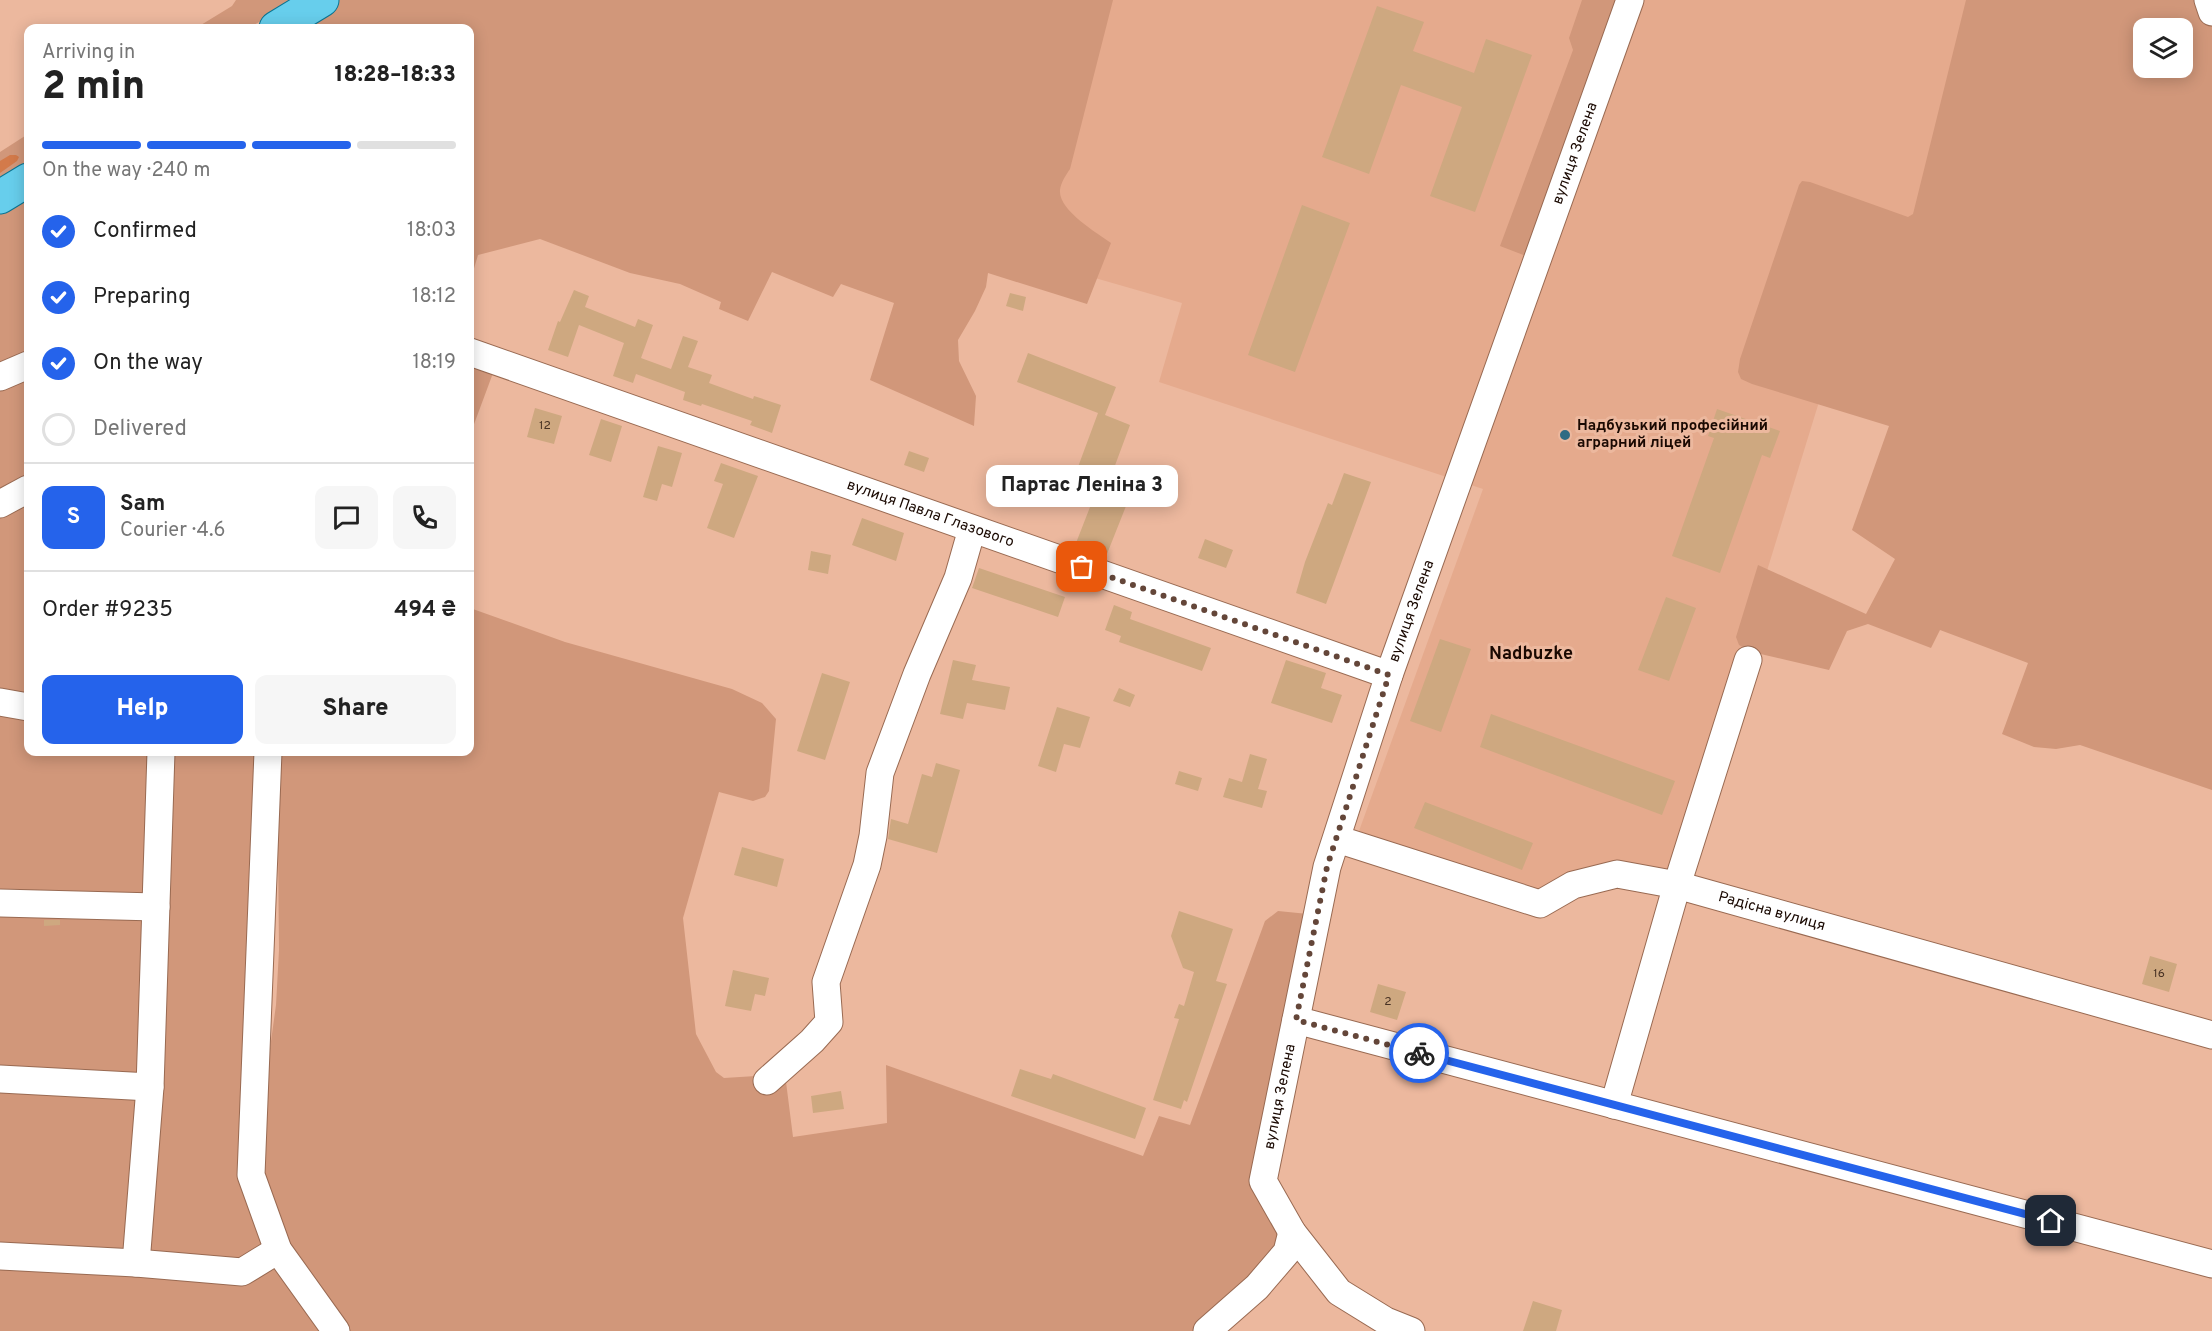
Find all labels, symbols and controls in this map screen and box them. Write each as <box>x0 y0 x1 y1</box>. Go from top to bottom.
map controls <box>2133 18 2193 78</box>
button: layers <box>2133 18 2193 78</box>
text: Arriving in <box>42 40 135 66</box>
text: 18:28–18:33 <box>334 62 456 89</box>
text: 2 min <box>42 64 145 113</box>
street label: вулиця Зелена <box>1548 100 1602 207</box>
text: On the way · 240 m <box>42 158 210 184</box>
icon: check <box>42 215 75 248</box>
text: Confirmed <box>93 218 197 245</box>
text: 18:03 <box>407 218 456 244</box>
icon: check <box>42 281 75 314</box>
text: Preparing <box>93 284 191 311</box>
text: 18:12 <box>412 284 456 310</box>
icon: check <box>42 347 75 380</box>
text: On the way <box>93 350 203 377</box>
text: 18:19 <box>412 350 456 376</box>
text: Delivered <box>93 416 187 443</box>
place label: Надбузький професійний аграрний ліцей <box>1577 417 1768 453</box>
house number: 12 <box>539 418 551 434</box>
marker: Надбузький професійний аграрний ліцей <box>1558 428 1572 442</box>
callout: Партас Леніна 3 <box>986 465 1178 507</box>
text: Партас Леніна 3 <box>1001 473 1163 499</box>
street label: вулиця Павла Глазового <box>844 476 1017 552</box>
button: chat <box>315 486 378 549</box>
button: phone <box>393 486 456 549</box>
text: Sam <box>120 491 165 518</box>
text: S <box>67 504 80 531</box>
text: Courier · 4.6 <box>120 518 225 544</box>
pin <box>1056 541 1107 592</box>
icon: bag <box>1065 550 1098 583</box>
street label: вулиця Зелена <box>1385 558 1439 665</box>
text: Order #9235 <box>42 597 173 624</box>
text: 494 ₴ <box>394 597 456 624</box>
district label: Nadbuzke <box>1489 643 1573 666</box>
button: Help <box>42 675 243 744</box>
button: Share <box>255 675 456 744</box>
street label: Радісна вулиця <box>1716 887 1828 936</box>
house number: 16 <box>2153 966 2165 982</box>
house number: 2 <box>1384 994 1392 1010</box>
courier <box>1389 1023 1449 1083</box>
icon: bike <box>1403 1037 1436 1070</box>
street label: вулиця Зелена <box>1260 1042 1300 1151</box>
pin <box>2025 1195 2076 1246</box>
icon: home <box>2034 1204 2067 1237</box>

